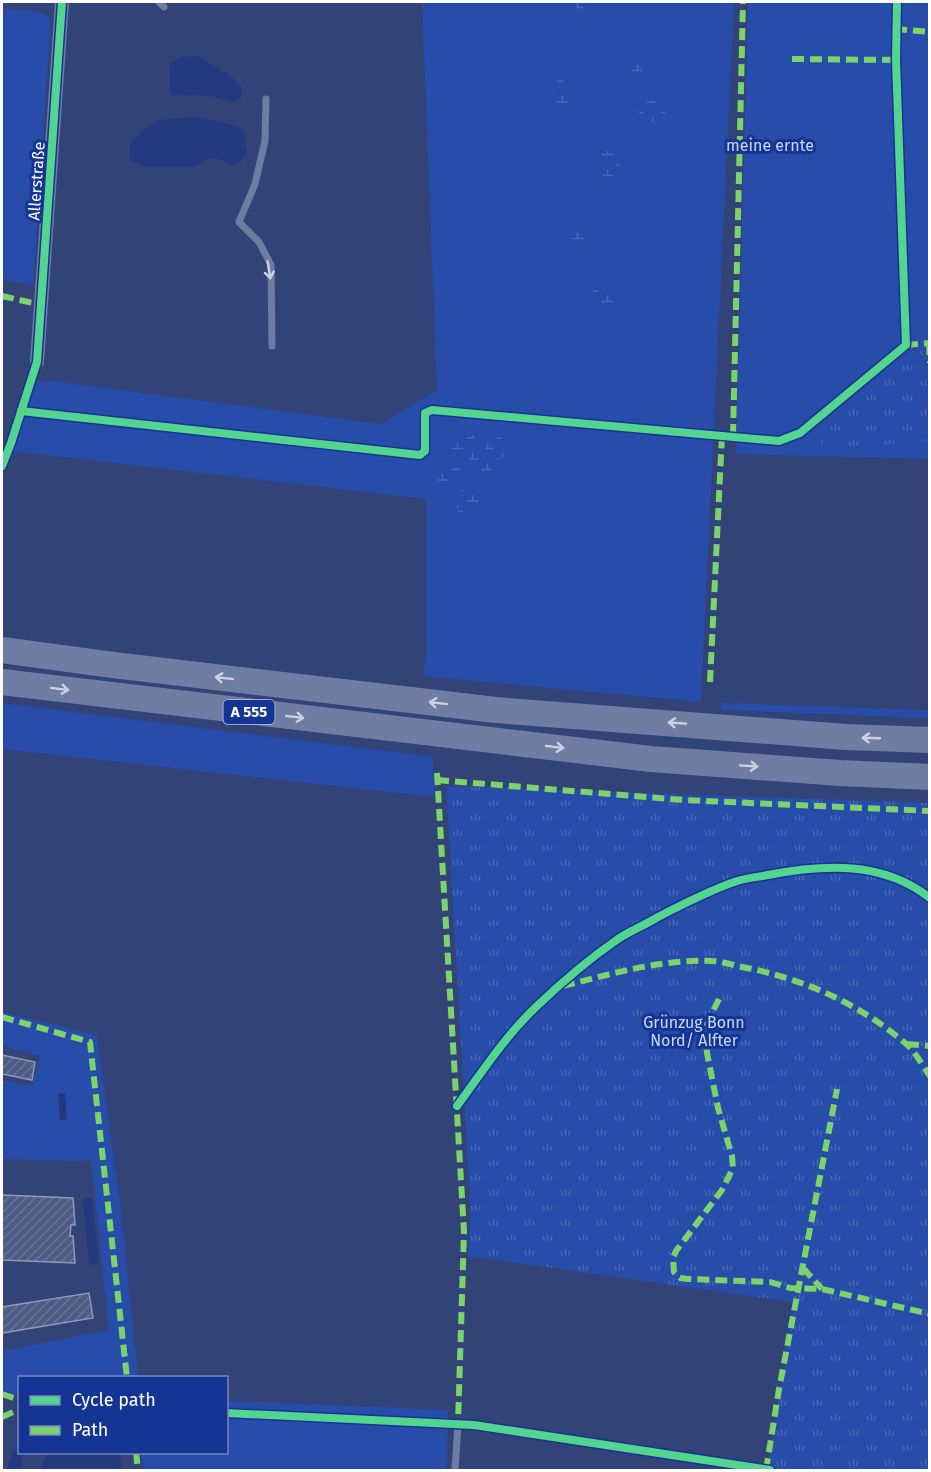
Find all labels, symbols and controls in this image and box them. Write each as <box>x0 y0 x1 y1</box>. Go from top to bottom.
park label: meine ernte <box>726 136 814 155</box>
street label: Allerstraße <box>24 141 49 221</box>
one-way arrow <box>264 259 275 279</box>
one-way arrow <box>214 673 234 684</box>
one-way arrow <box>49 684 69 695</box>
one-way arrow <box>429 698 449 709</box>
road number: A 555 <box>224 700 274 724</box>
one-way arrow <box>284 712 304 723</box>
one-way arrow <box>667 718 687 729</box>
one-way arrow <box>862 732 882 743</box>
one-way arrow <box>545 742 565 753</box>
one-way arrow <box>739 761 759 772</box>
park label: Grünzug Bonn Nord/ Alfter <box>643 1013 745 1050</box>
legend <box>18 1376 228 1454</box>
text: Cycle path <box>72 1389 156 1411</box>
text: Path <box>72 1419 108 1441</box>

